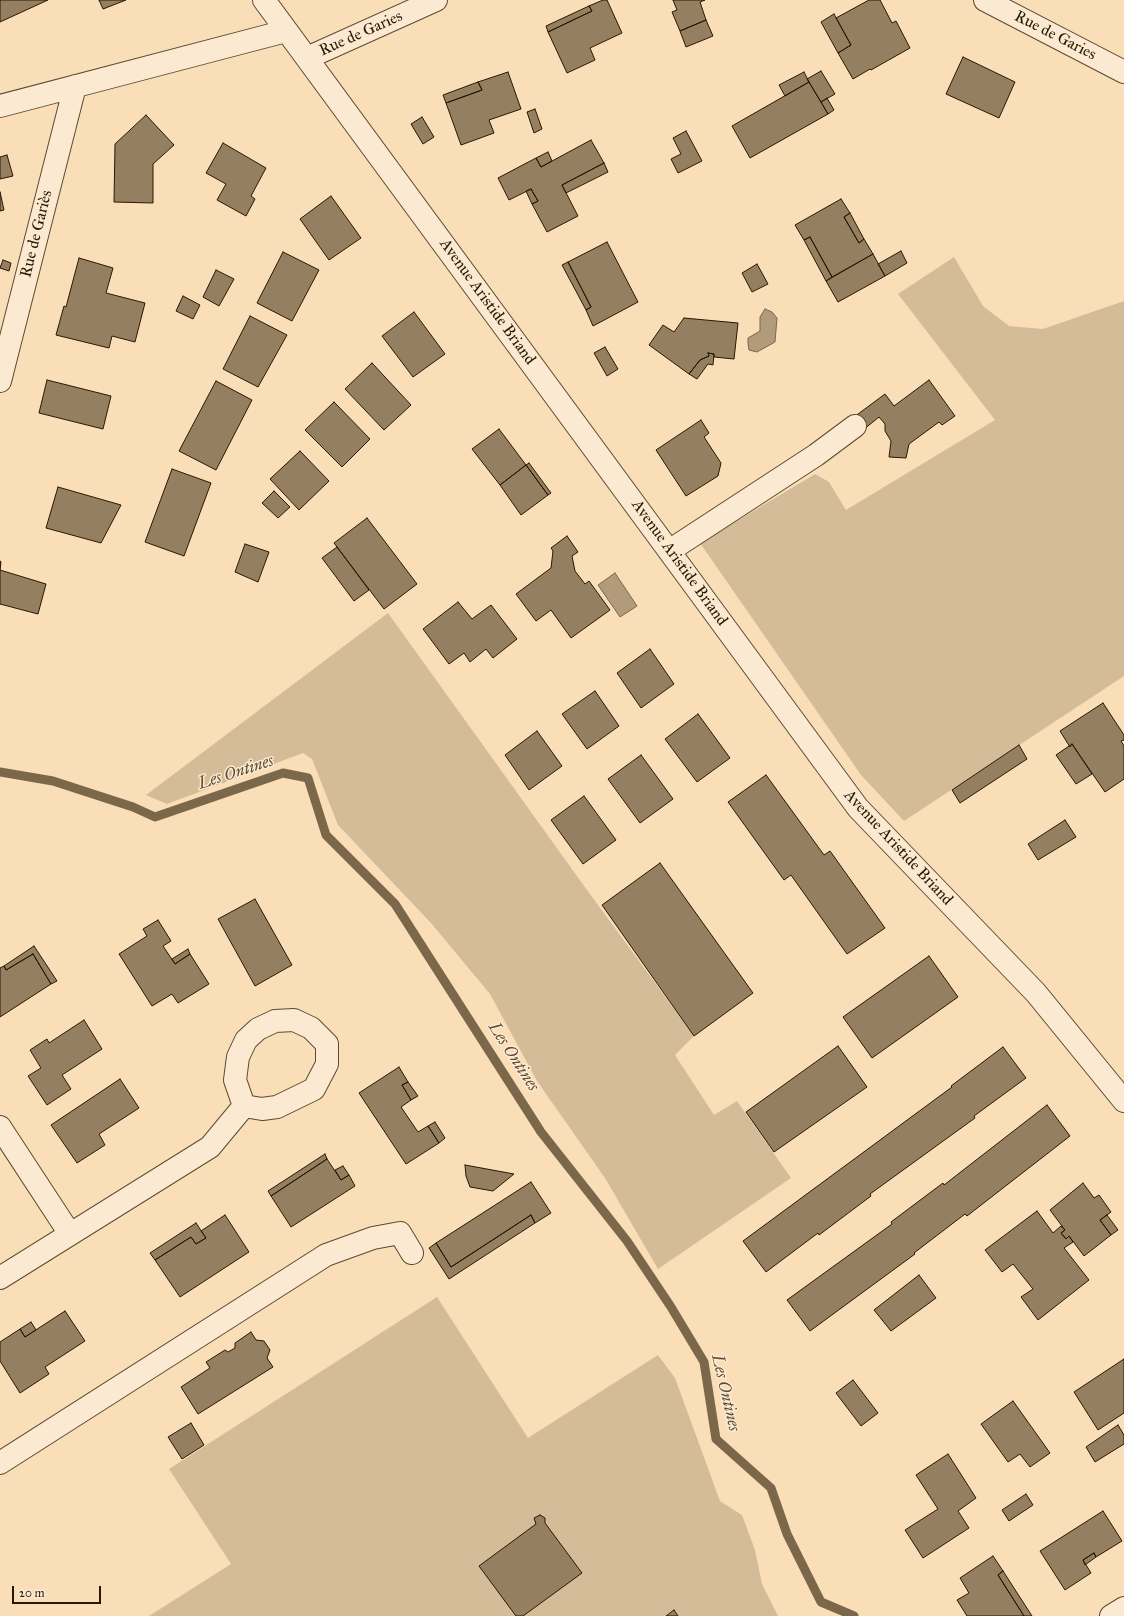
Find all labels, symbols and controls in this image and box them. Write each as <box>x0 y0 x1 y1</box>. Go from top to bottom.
street label: Rue de Garies <box>316 7 406 61</box>
street label: Rue de Garies <box>1011 7 1099 65</box>
street label: Rue de Gariès <box>17 188 57 280</box>
street label: Avenue Aristide Briand <box>435 235 539 369</box>
street label: Avenue Aristide Briand <box>627 496 731 630</box>
water label: Les Ontines <box>196 751 276 795</box>
street label: Avenue Aristide Briand <box>839 786 957 910</box>
water label: Les Ontines <box>483 1019 543 1095</box>
water label: Les Ontines <box>706 1353 744 1433</box>
scale bar <box>14 1578 103 1604</box>
text: 20 m <box>19 1586 45 1600</box>

